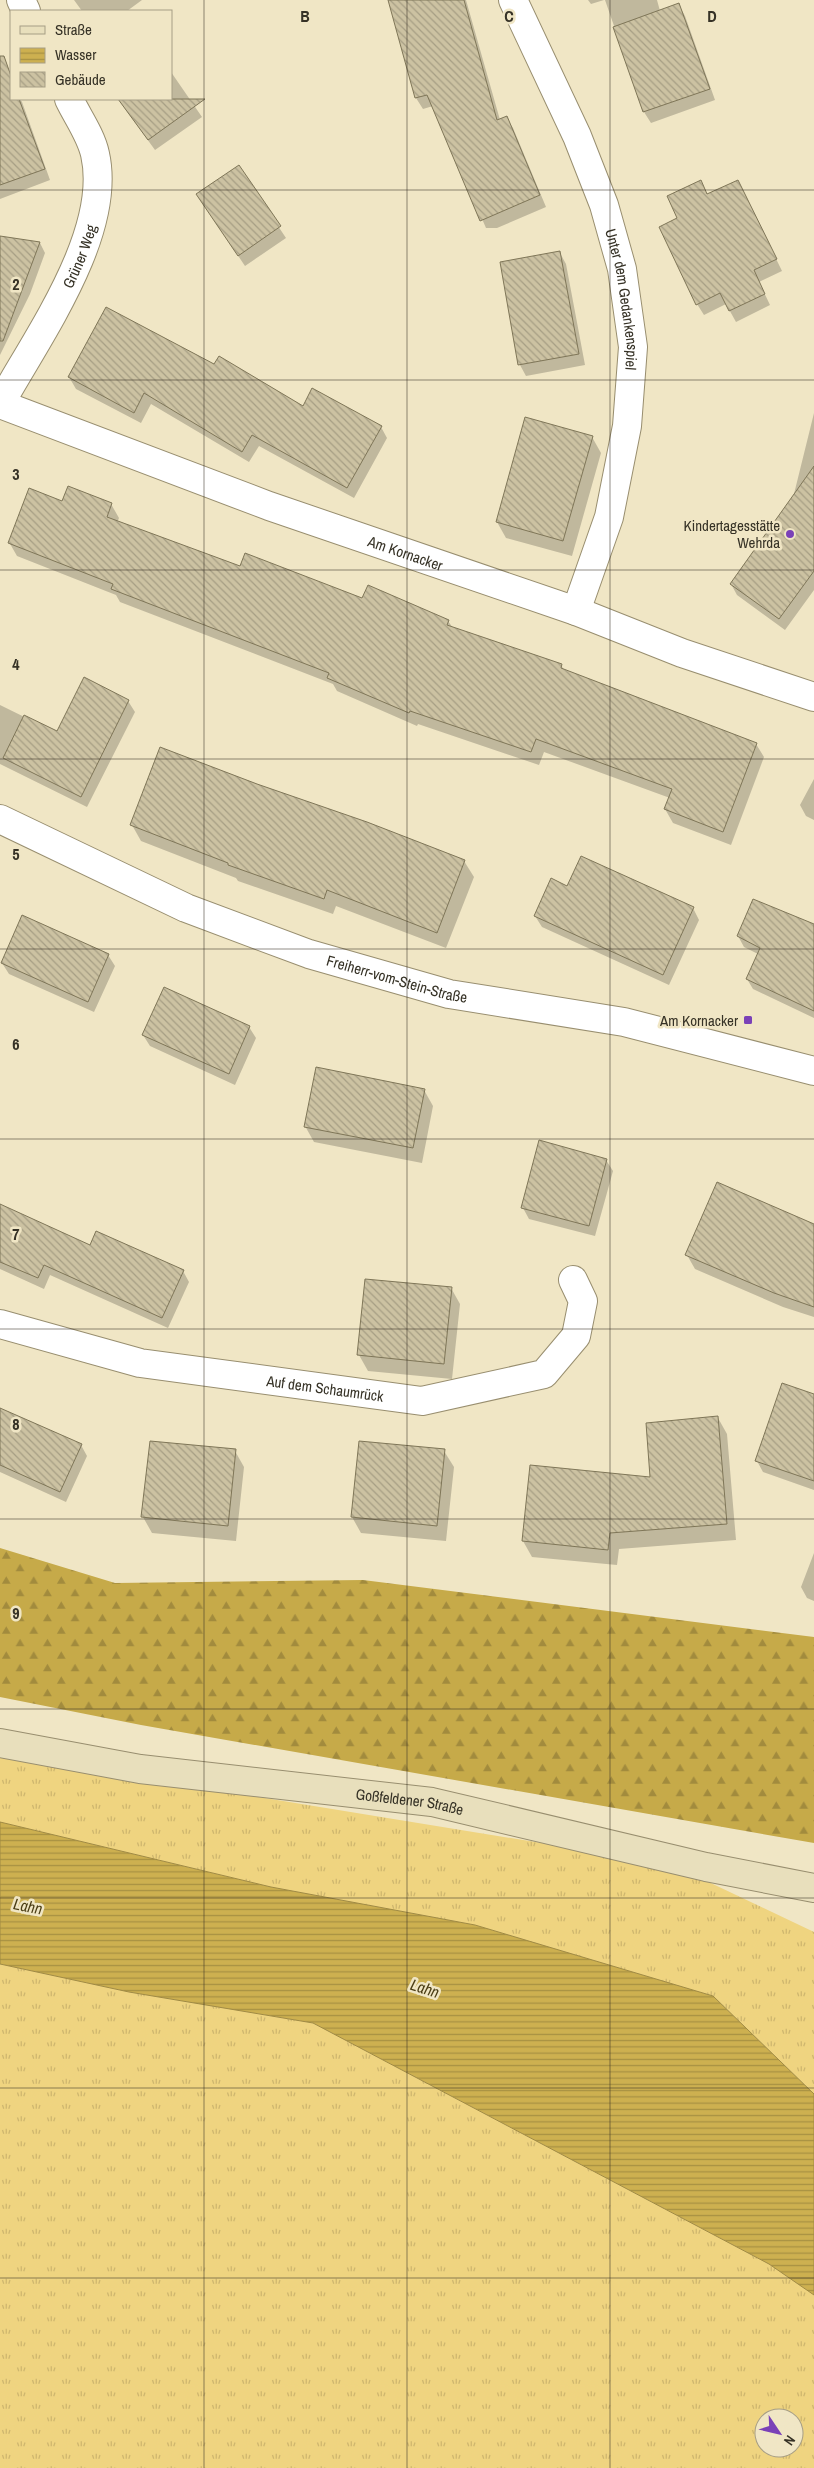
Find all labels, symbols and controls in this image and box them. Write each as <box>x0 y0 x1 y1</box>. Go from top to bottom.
text: B <box>300 5 310 27</box>
text: C <box>504 5 514 27</box>
text: D <box>707 5 717 27</box>
legend <box>10 10 172 100</box>
text: Straße <box>55 19 92 40</box>
text: Wasser <box>55 44 96 65</box>
text: Gebäude <box>55 69 106 90</box>
street label: Grüner Weg <box>57 222 101 292</box>
street label: Unter dem Gedankenspiel <box>601 226 644 371</box>
text: 2 <box>12 273 20 295</box>
text: 3 <box>12 463 20 485</box>
place label: Kindertagesstätte Wehrda <box>684 515 780 553</box>
marker: Kindertagesstätte Wehrda <box>784 528 796 540</box>
street label: Am Kornacker <box>364 530 446 575</box>
text: 4 <box>12 653 20 675</box>
text: 5 <box>12 843 20 865</box>
street label: Freiherr-vom-Stein-Straße <box>324 949 469 1007</box>
place label: Am Kornacker <box>659 1010 738 1031</box>
marker: Am Kornacker <box>742 1014 754 1026</box>
text: 6 <box>12 1033 20 1055</box>
text: 7 <box>12 1223 20 1245</box>
street label: Auf dem Schaumrück <box>264 1370 386 1406</box>
text: 8 <box>12 1413 20 1435</box>
text: 9 <box>12 1602 20 1624</box>
street label: Goßfeldener Straße <box>355 1783 466 1820</box>
water label: Lahn <box>12 1892 44 1920</box>
water label: Lahn <box>408 1973 442 2003</box>
north arrow <box>754 2408 804 2458</box>
text: N <box>780 2432 799 2449</box>

